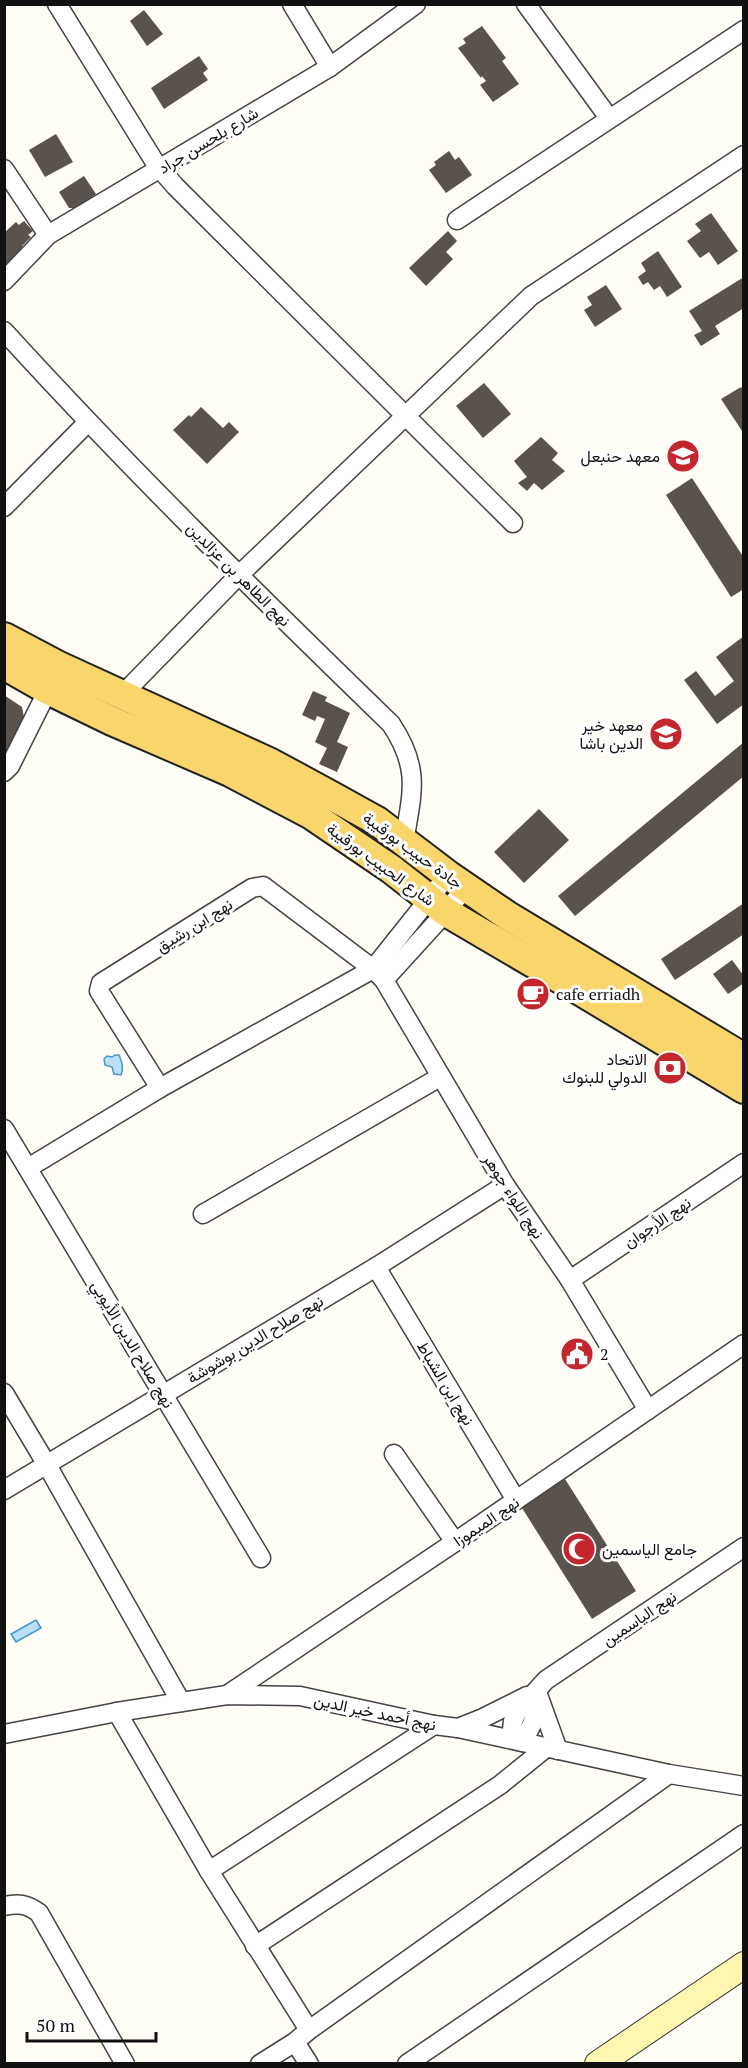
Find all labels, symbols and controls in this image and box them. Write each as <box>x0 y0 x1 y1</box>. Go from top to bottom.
street label: شارع بلحسن جراد <box>154 101 263 179</box>
school or university icon: معهد حنبعل <box>665 438 701 474</box>
place label: معهد حنبعل <box>580 445 660 467</box>
street label: نهج الطاهر بن عزالدين <box>181 517 296 632</box>
place label: معهد خير الدين باشا <box>580 714 643 754</box>
school or university icon: معهد خير الدين باشا <box>648 716 684 752</box>
street label: جادة حبيب بورقيبة <box>359 806 467 894</box>
street label: شارع الحبيب بورقيبة <box>322 817 439 912</box>
street label: نهج ابن رشيق <box>152 893 237 958</box>
cafe icon: cafe erriadh <box>515 976 551 1012</box>
place label: cafe erriadh <box>556 983 641 1005</box>
place label: الاتحاد الدولي للبنوك <box>562 1048 647 1091</box>
bank icon: الاتحاد الدولي للبنوك <box>652 1050 688 1086</box>
street label: نهج اللواء جوهر <box>477 1148 550 1243</box>
street label: نهج الأرجوان <box>619 1191 696 1253</box>
street label: نهج صلاح الدين الأيوبي <box>84 1276 180 1413</box>
street label: نهج صلاح الدين بوشوشة <box>183 1290 328 1389</box>
public building icon: 2 <box>559 1336 595 1372</box>
street label: نهج ابن الشباط <box>411 1337 480 1430</box>
place label: 2 <box>600 1343 609 1365</box>
street label: نهج الميموزا <box>449 1491 524 1552</box>
mosque icon: جامع الياسمين <box>561 1531 597 1567</box>
place label: جامع الياسمين <box>602 1538 697 1561</box>
street label: نهج الياسمين <box>597 1585 681 1652</box>
street label: نهج أحمد خير الدين <box>312 1688 438 1737</box>
scale bar <box>27 2005 156 2043</box>
text: 50 m <box>36 2013 76 2037</box>

